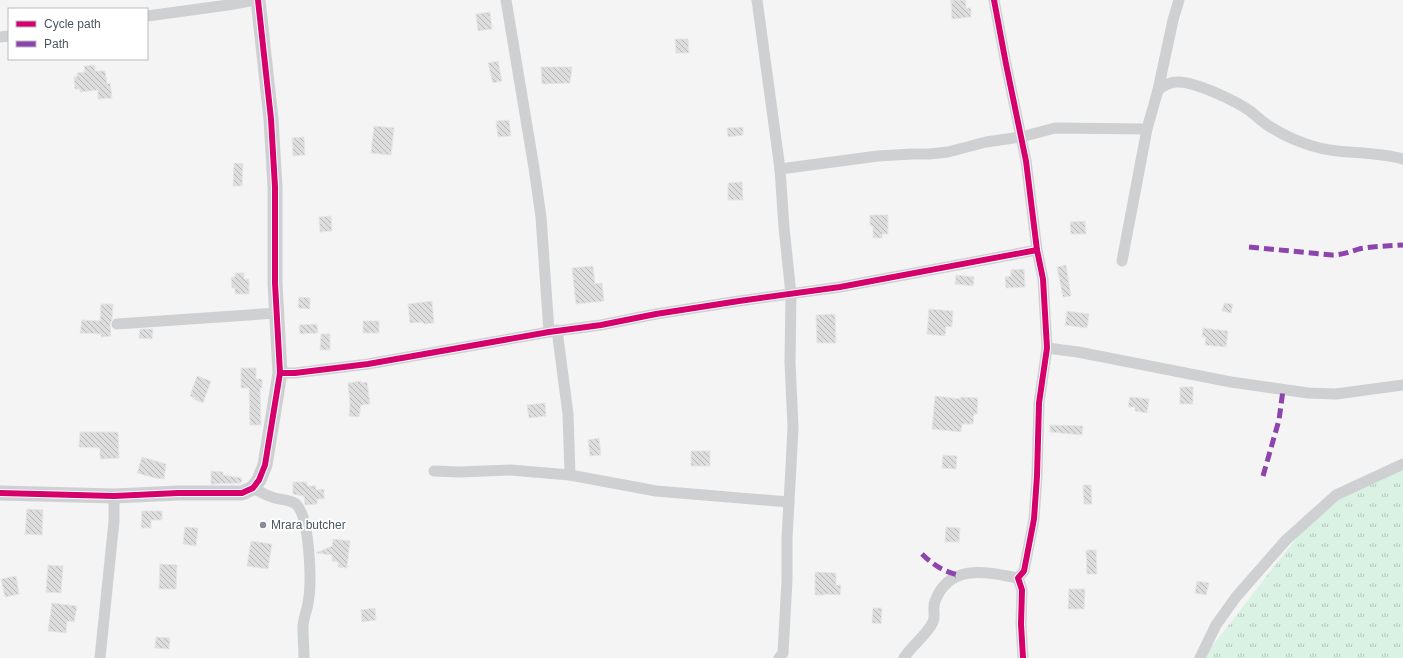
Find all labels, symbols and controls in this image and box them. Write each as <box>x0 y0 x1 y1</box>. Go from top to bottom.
legend <box>8 8 148 60</box>
text: Cycle path <box>44 17 101 31</box>
text: Path <box>44 37 69 51</box>
place label: Mrara butcher <box>271 518 346 532</box>
marker: Mrara butcher <box>258 520 268 530</box>

